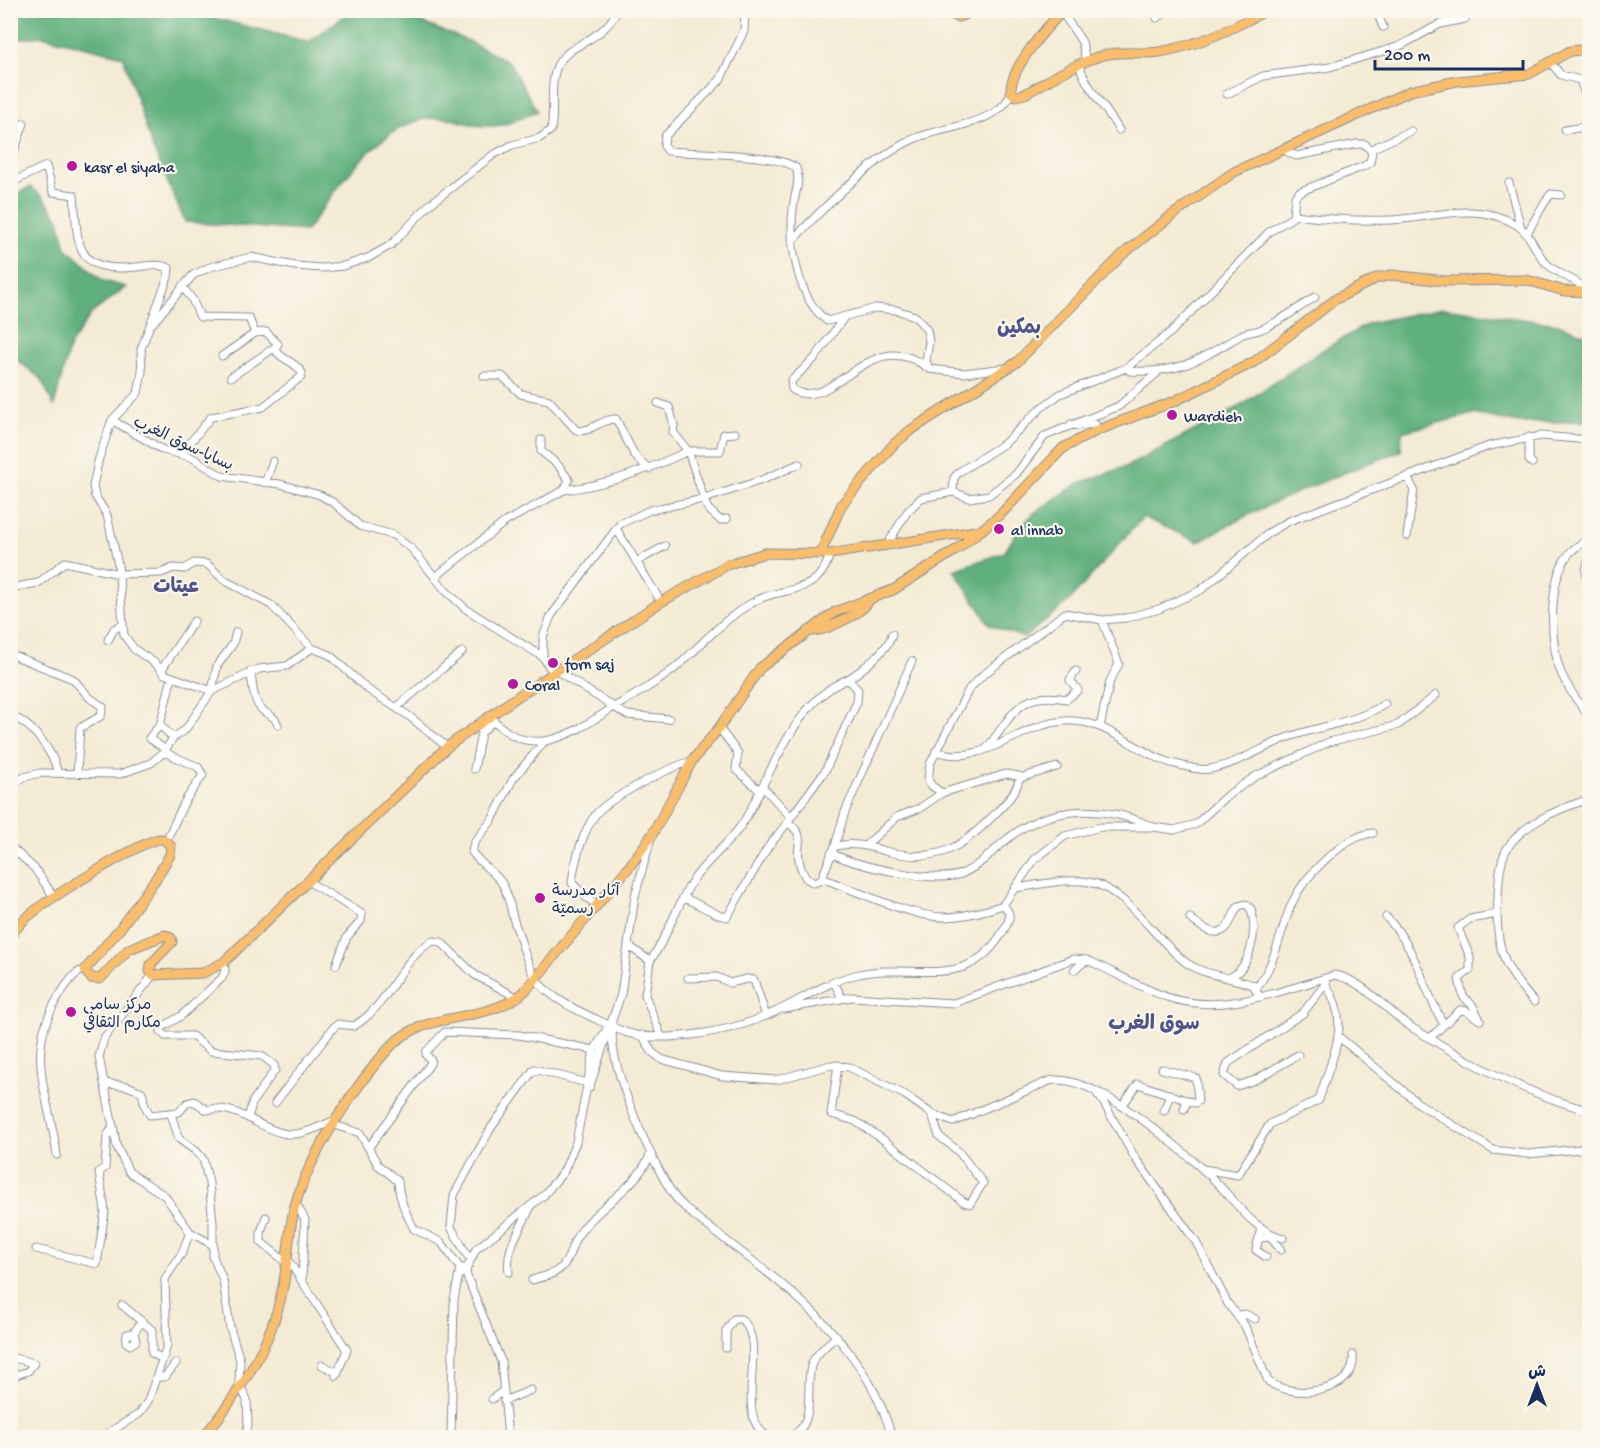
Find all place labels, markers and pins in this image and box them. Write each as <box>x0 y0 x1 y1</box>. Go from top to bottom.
marker: kasr el siyaha <box>65 159 79 173</box>
place label: kasr el siyaha <box>84 160 176 179</box>
marker: Wardieh <box>1165 408 1179 422</box>
place label: Wardieh <box>1184 409 1242 428</box>
marker: al innab <box>992 522 1006 536</box>
place label: al innab <box>1011 523 1064 542</box>
marker: forn saj <box>546 656 560 670</box>
place label: forn saj <box>564 657 615 676</box>
marker: Coral <box>506 677 520 691</box>
place label: Coral <box>525 678 560 697</box>
place label: آثار مدرسة رسميّة <box>552 882 620 920</box>
marker: آثار مدرسة رسميّة <box>533 891 547 905</box>
place label: مركز سامي مكارم الثقافي <box>83 997 161 1034</box>
marker: مركز سامي مكارم الثقافي <box>64 1005 78 1019</box>

